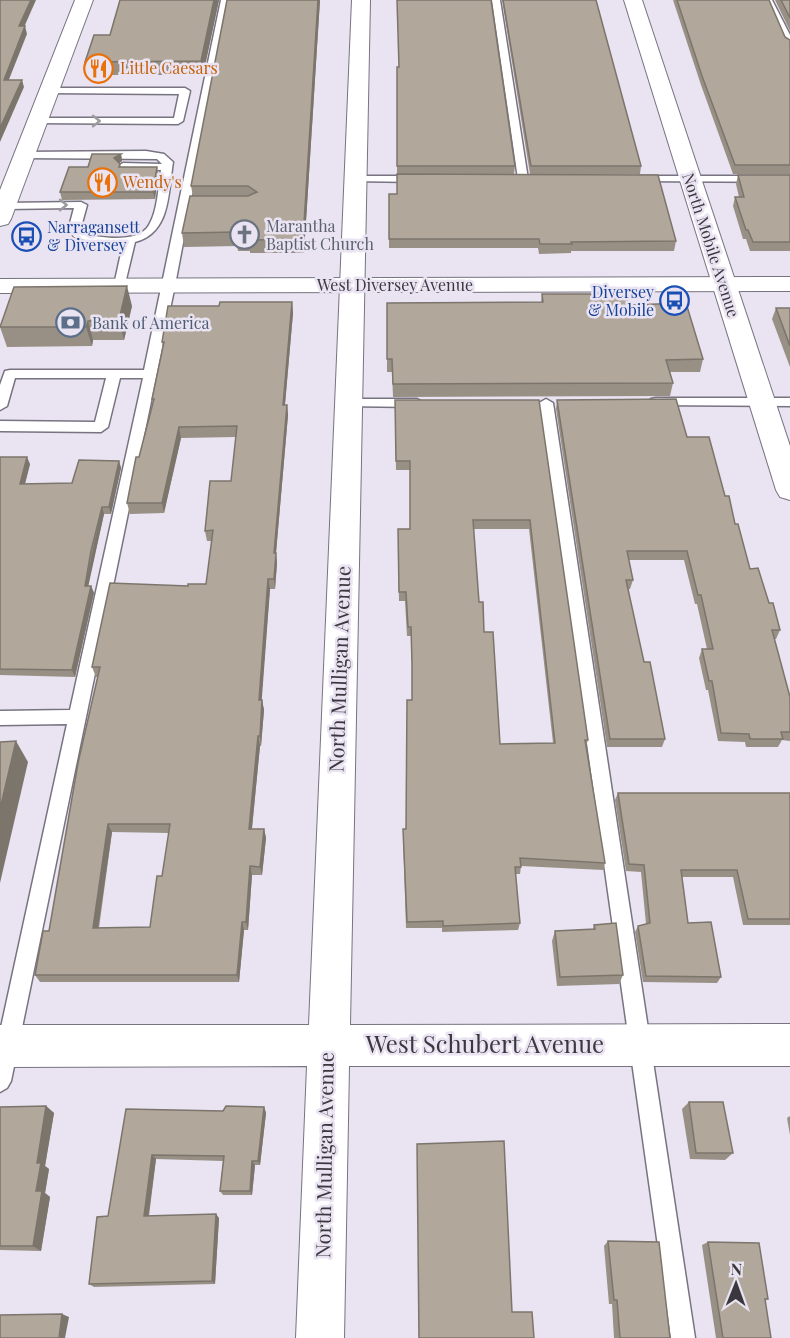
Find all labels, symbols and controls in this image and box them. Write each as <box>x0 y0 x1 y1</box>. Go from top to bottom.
restaurant icon: Little Caesars <box>83 52 115 84</box>
place label: Little Caesars <box>120 57 218 78</box>
one-way arrow <box>92 115 101 127</box>
restaurant icon: Wendy's <box>86 166 118 198</box>
street label: North Mobile Avenue <box>678 170 745 320</box>
place label: Wendy's <box>122 171 182 192</box>
one-way arrow <box>59 199 68 211</box>
place label: Marantha Baptist Church <box>266 215 374 254</box>
place label: Narragansett & Diversey <box>47 216 140 255</box>
church icon: Marantha Baptist Church <box>229 219 261 251</box>
bus stop icon: Narragansett & Diversey <box>10 220 42 252</box>
street label: West Diversey Avenue <box>316 274 473 295</box>
place label: Diversey & Mobile <box>588 281 654 320</box>
bus stop icon: Diversey & Mobile <box>659 285 691 317</box>
bank icon: Bank of America <box>55 307 87 339</box>
place label: Bank of America <box>92 312 210 333</box>
street label: North Mulligan Avenue <box>321 565 356 772</box>
street label: West Schubert Avenue <box>365 1027 604 1059</box>
street label: North Mulligan Avenue <box>308 1052 339 1258</box>
north arrow <box>706 1254 766 1314</box>
text: N <box>730 1258 743 1279</box>

